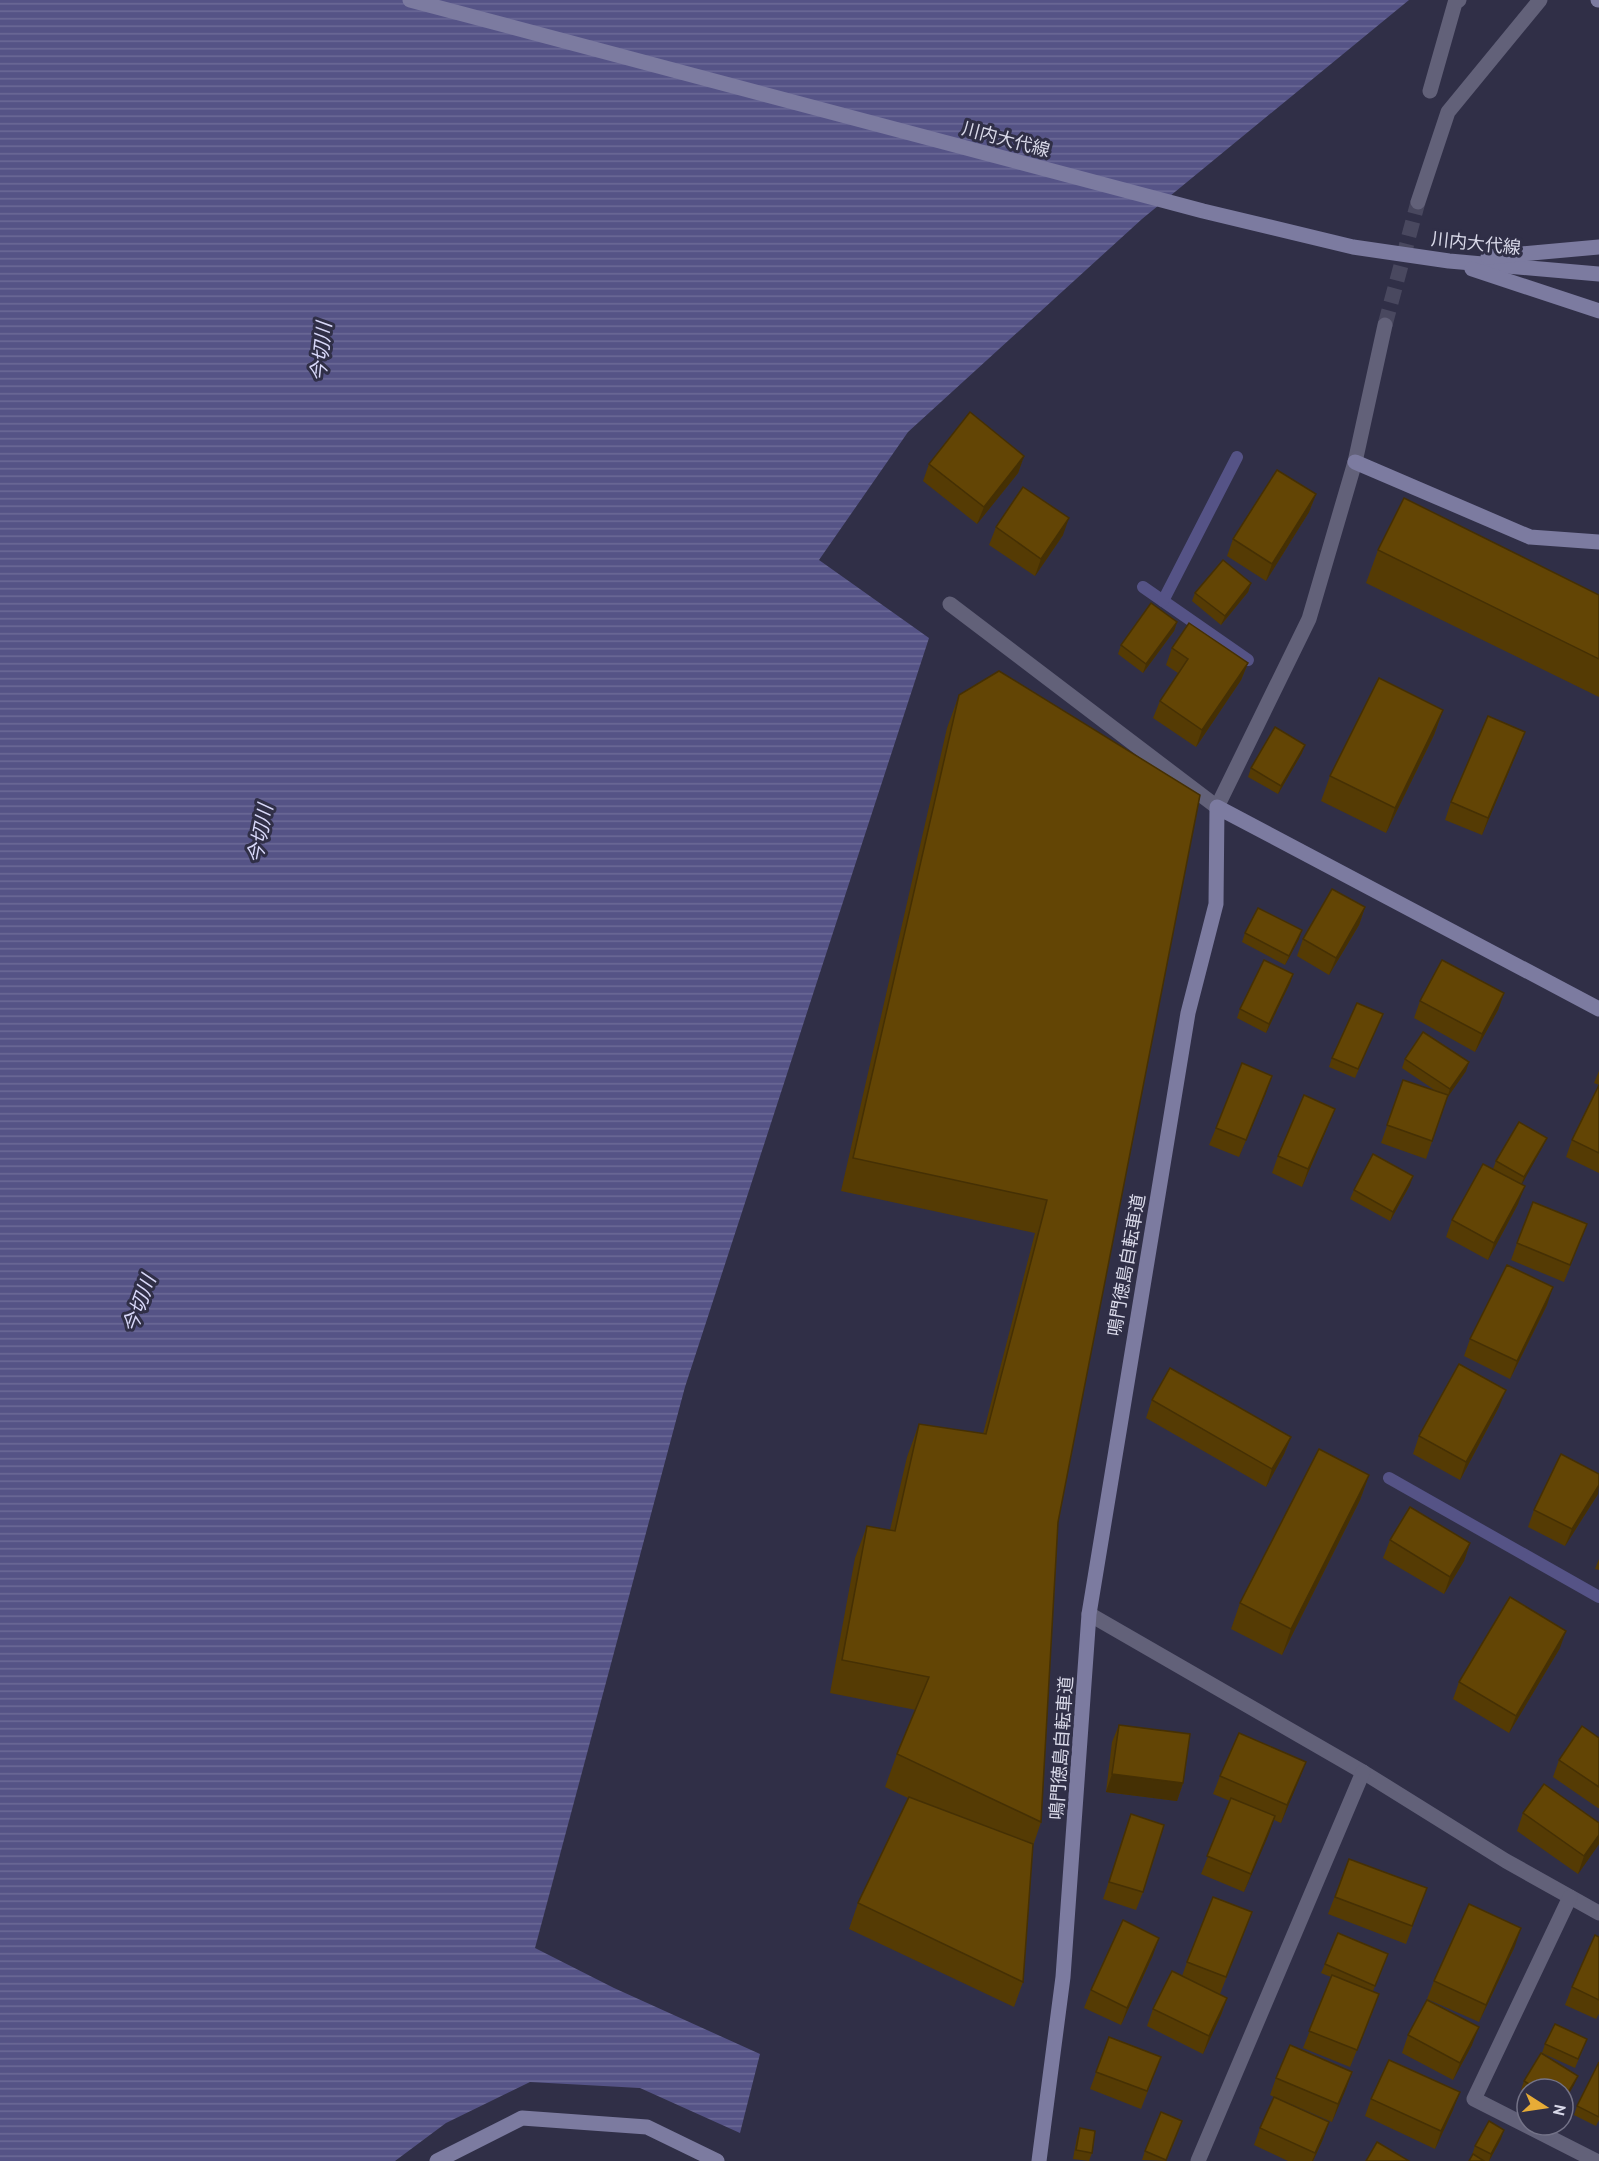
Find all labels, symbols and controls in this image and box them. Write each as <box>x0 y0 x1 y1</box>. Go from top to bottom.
street label: 川内大代線 <box>960 116 1052 162</box>
street label: 川内大代線 <box>1430 227 1522 259</box>
water label: 今切川 <box>305 319 337 383</box>
water label: 今切川 <box>242 800 279 866</box>
street label: 鳴門徳島自転車道 <box>1102 1192 1150 1338</box>
water label: 今切川 <box>117 1269 162 1337</box>
street label: 鳴門徳島自転車道 <box>1045 1675 1077 1821</box>
north arrow <box>1515 2077 1575 2137</box>
text: N <box>1549 2103 1571 2117</box>

